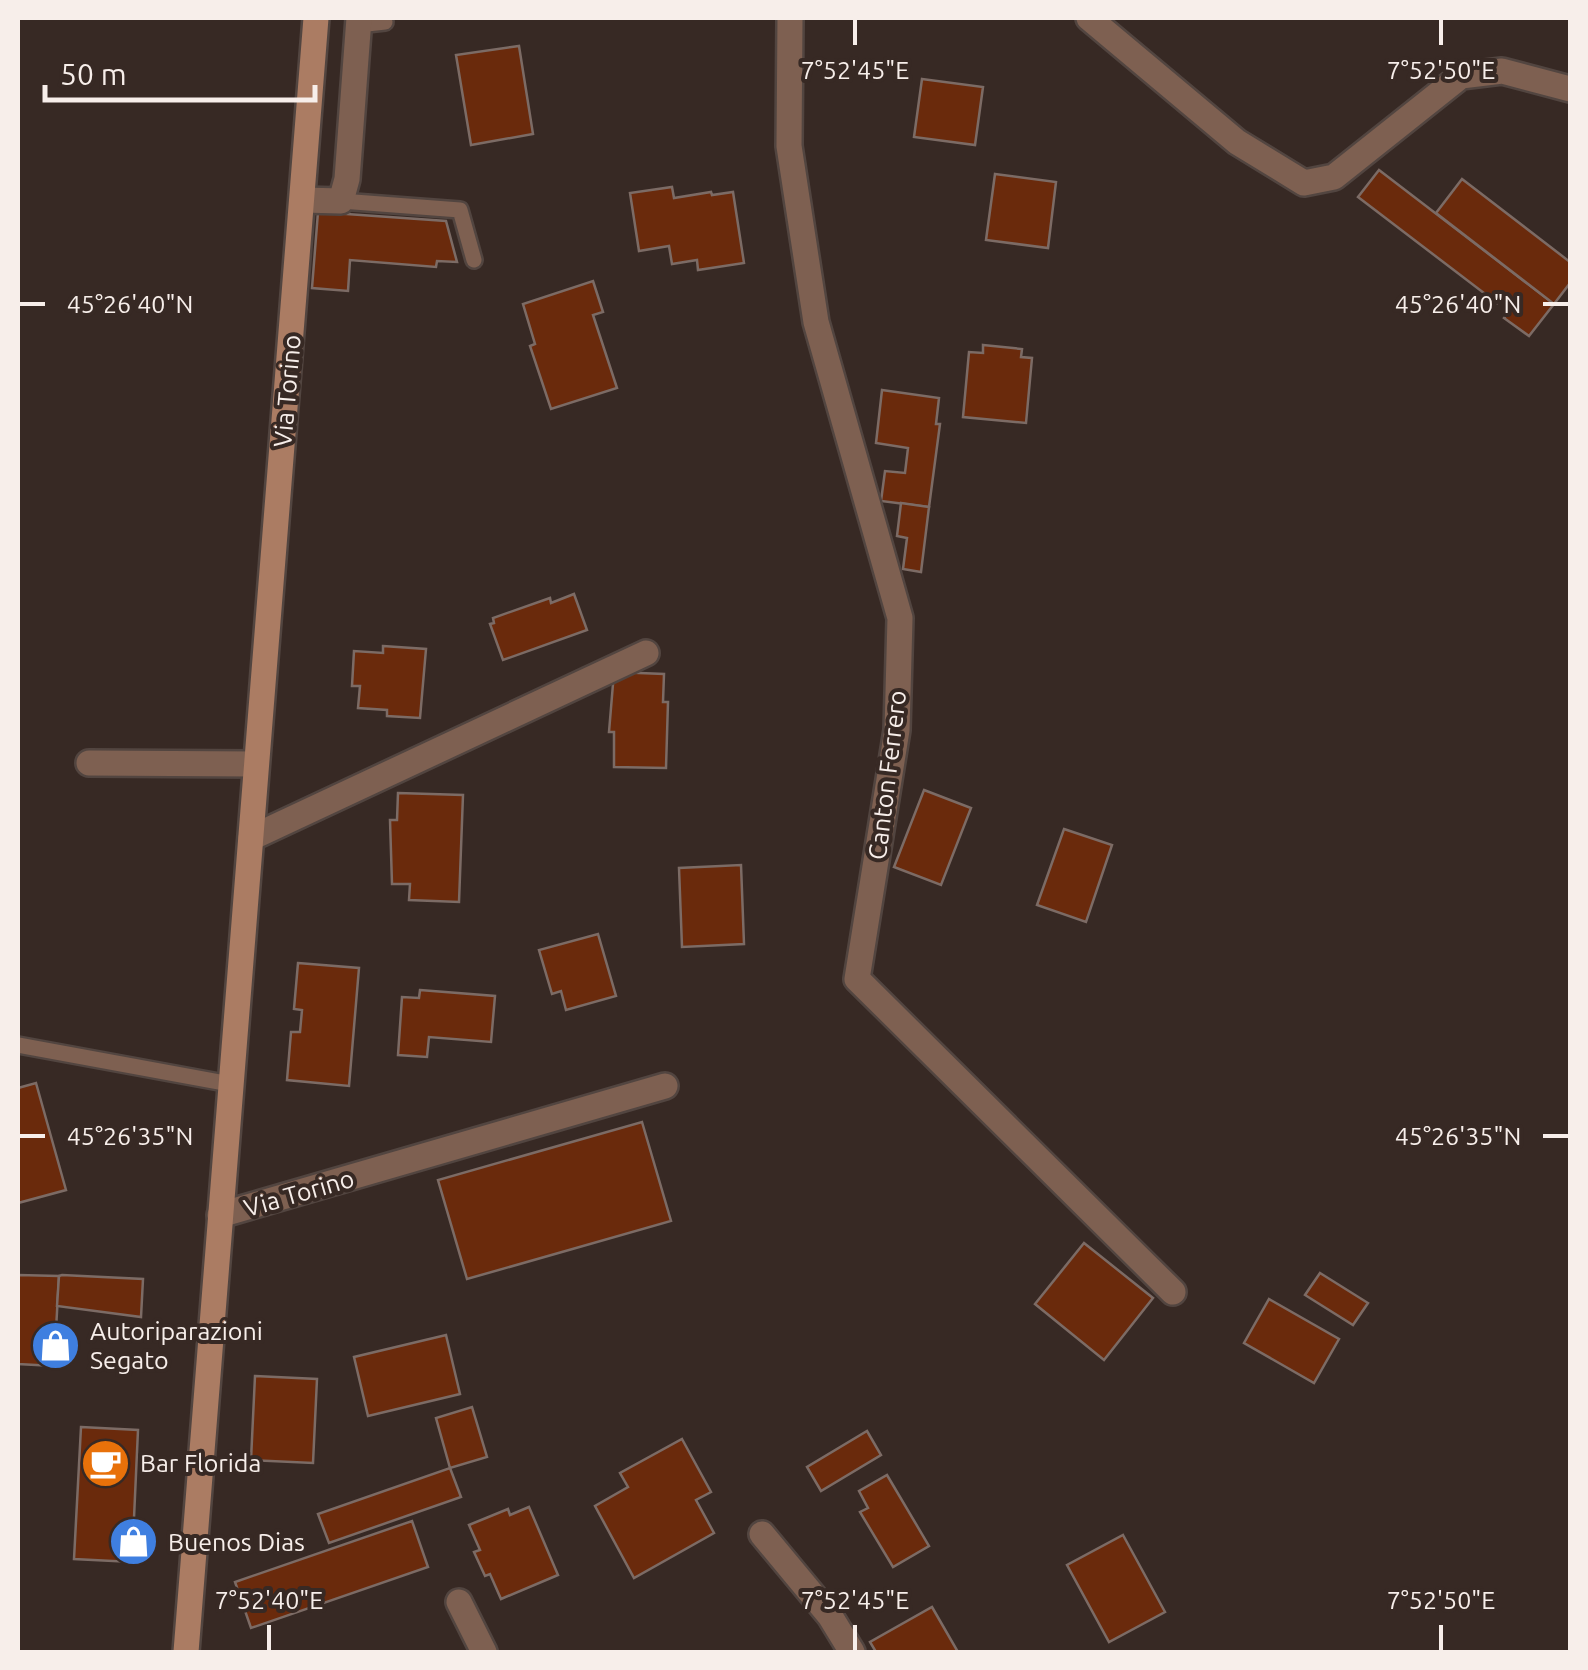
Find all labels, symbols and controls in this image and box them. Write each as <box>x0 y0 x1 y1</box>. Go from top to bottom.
scale bar <box>45 40 315 102</box>
text: 7°52'45"E <box>801 56 909 84</box>
text: 7°52'50"E <box>1387 56 1495 84</box>
text: 50 m <box>60 57 127 91</box>
text: 45°26'40"N <box>67 290 193 318</box>
text: 45°26'40"N <box>1395 290 1521 318</box>
street label: Via Torino <box>268 333 306 449</box>
street label: Canton Ferrero <box>863 689 911 861</box>
text: 45°26'35"N <box>67 1122 193 1150</box>
text: 45°26'35"N <box>1395 1122 1521 1150</box>
street label: Via Torino <box>241 1164 357 1222</box>
place label: Autoriparazioni Segato <box>90 1317 263 1374</box>
shop icon: Autoriparazioni Segato <box>29 1319 81 1371</box>
cafe icon: Bar Florida <box>79 1437 131 1489</box>
place label: Bar Florida <box>140 1449 261 1477</box>
shop icon: Buenos Dias <box>107 1516 159 1568</box>
place label: Buenos Dias <box>168 1528 305 1556</box>
text: 7°52'40"E <box>215 1586 323 1614</box>
text: 7°52'45"E <box>801 1586 909 1614</box>
text: 7°52'50"E <box>1387 1586 1495 1614</box>

